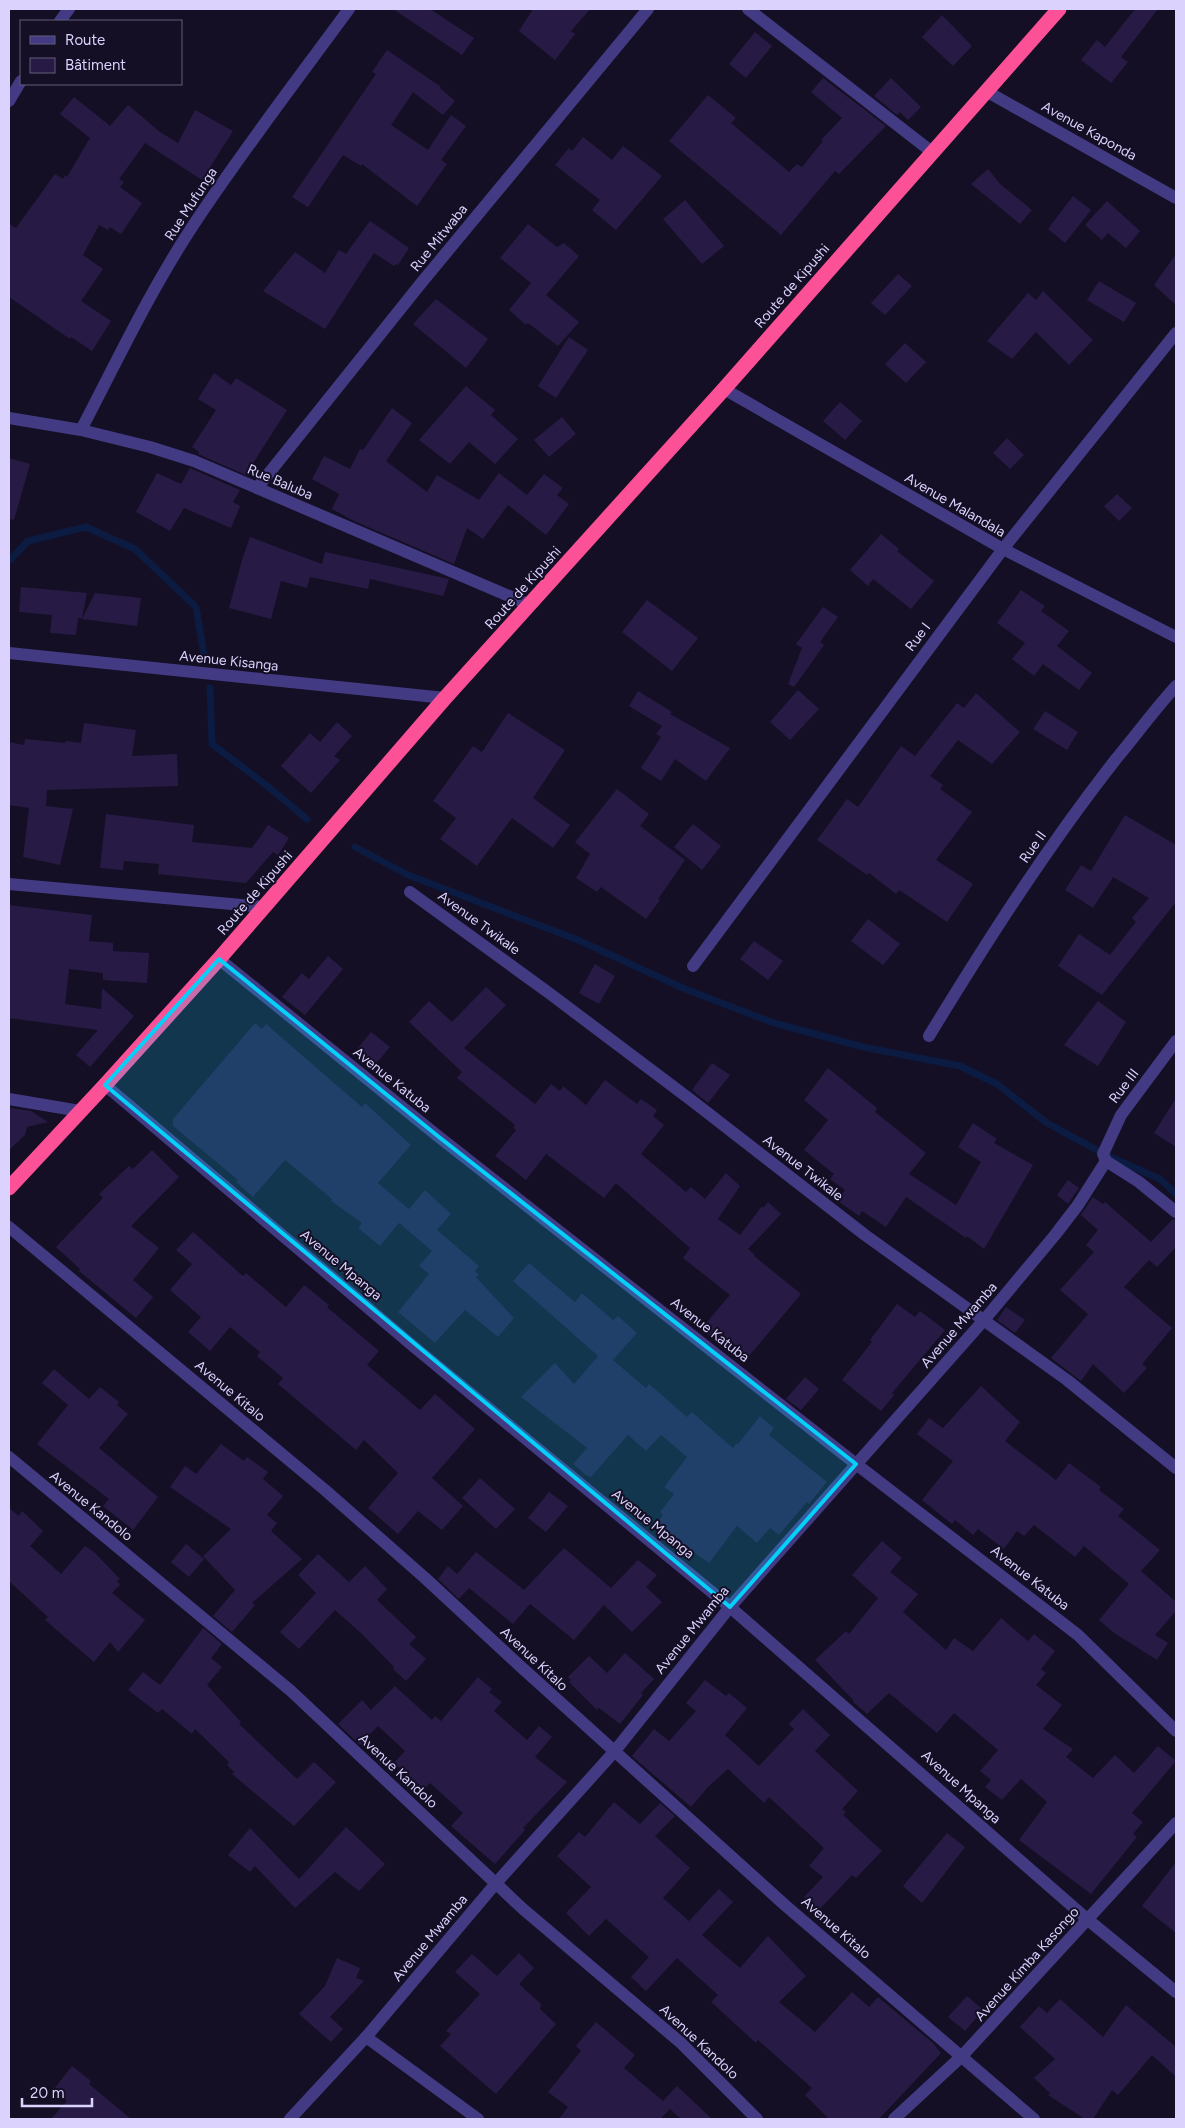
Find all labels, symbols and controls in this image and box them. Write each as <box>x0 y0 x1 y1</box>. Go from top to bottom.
legend <box>20 20 182 85</box>
text: Route <box>65 31 105 49</box>
text: Bâtiment <box>65 56 126 74</box>
street label: Avenue Kaponda <box>1039 98 1139 164</box>
street label: Rue Mufunga <box>161 164 221 244</box>
street label: Rue Mitwaba <box>407 201 471 275</box>
street label: Route de Kipushi <box>751 240 833 332</box>
street label: Rue Baluba <box>245 461 315 503</box>
street label: Avenue Malandala <box>902 469 1008 541</box>
street label: Route de Kipushi <box>481 543 565 633</box>
street label: Rue I <box>902 619 934 655</box>
street label: Avenue Kisanga <box>179 647 279 675</box>
street label: Rue II <box>1016 828 1050 866</box>
street label: Route de Kipushi <box>214 847 296 939</box>
street label: Avenue Twikale <box>435 888 524 959</box>
street label: Avenue Katuba <box>350 1044 434 1116</box>
street label: Rue III <box>1105 1065 1143 1107</box>
street label: Avenue Twikale <box>760 1131 847 1205</box>
street label: Avenue Mpanga <box>297 1226 385 1304</box>
street label: Avenue Mwamba <box>917 1279 1001 1371</box>
street label: Avenue Katuba <box>667 1294 753 1366</box>
street label: Avenue Kitalo <box>192 1357 268 1425</box>
street label: Avenue Kandolo <box>46 1467 136 1545</box>
street label: Avenue Mpanga <box>608 1486 698 1562</box>
street label: Avenue Katuba <box>987 1542 1073 1614</box>
street label: Avenue Mwamba <box>651 1583 733 1677</box>
street label: Avenue Kitalo <box>497 1623 571 1695</box>
street label: Avenue Kandolo <box>355 1730 441 1812</box>
street label: Avenue Mpanga <box>918 1747 1004 1827</box>
street label: Avenue Mwamba <box>389 1891 471 1985</box>
street label: Avenue Kitalo <box>798 1893 874 1963</box>
street label: Avenue Kimba Kasongo <box>971 1903 1083 2025</box>
street label: Avenue Kandolo <box>656 2001 742 2083</box>
scale bar <box>22 2076 92 2108</box>
text: 20 m <box>30 2084 64 2102</box>

